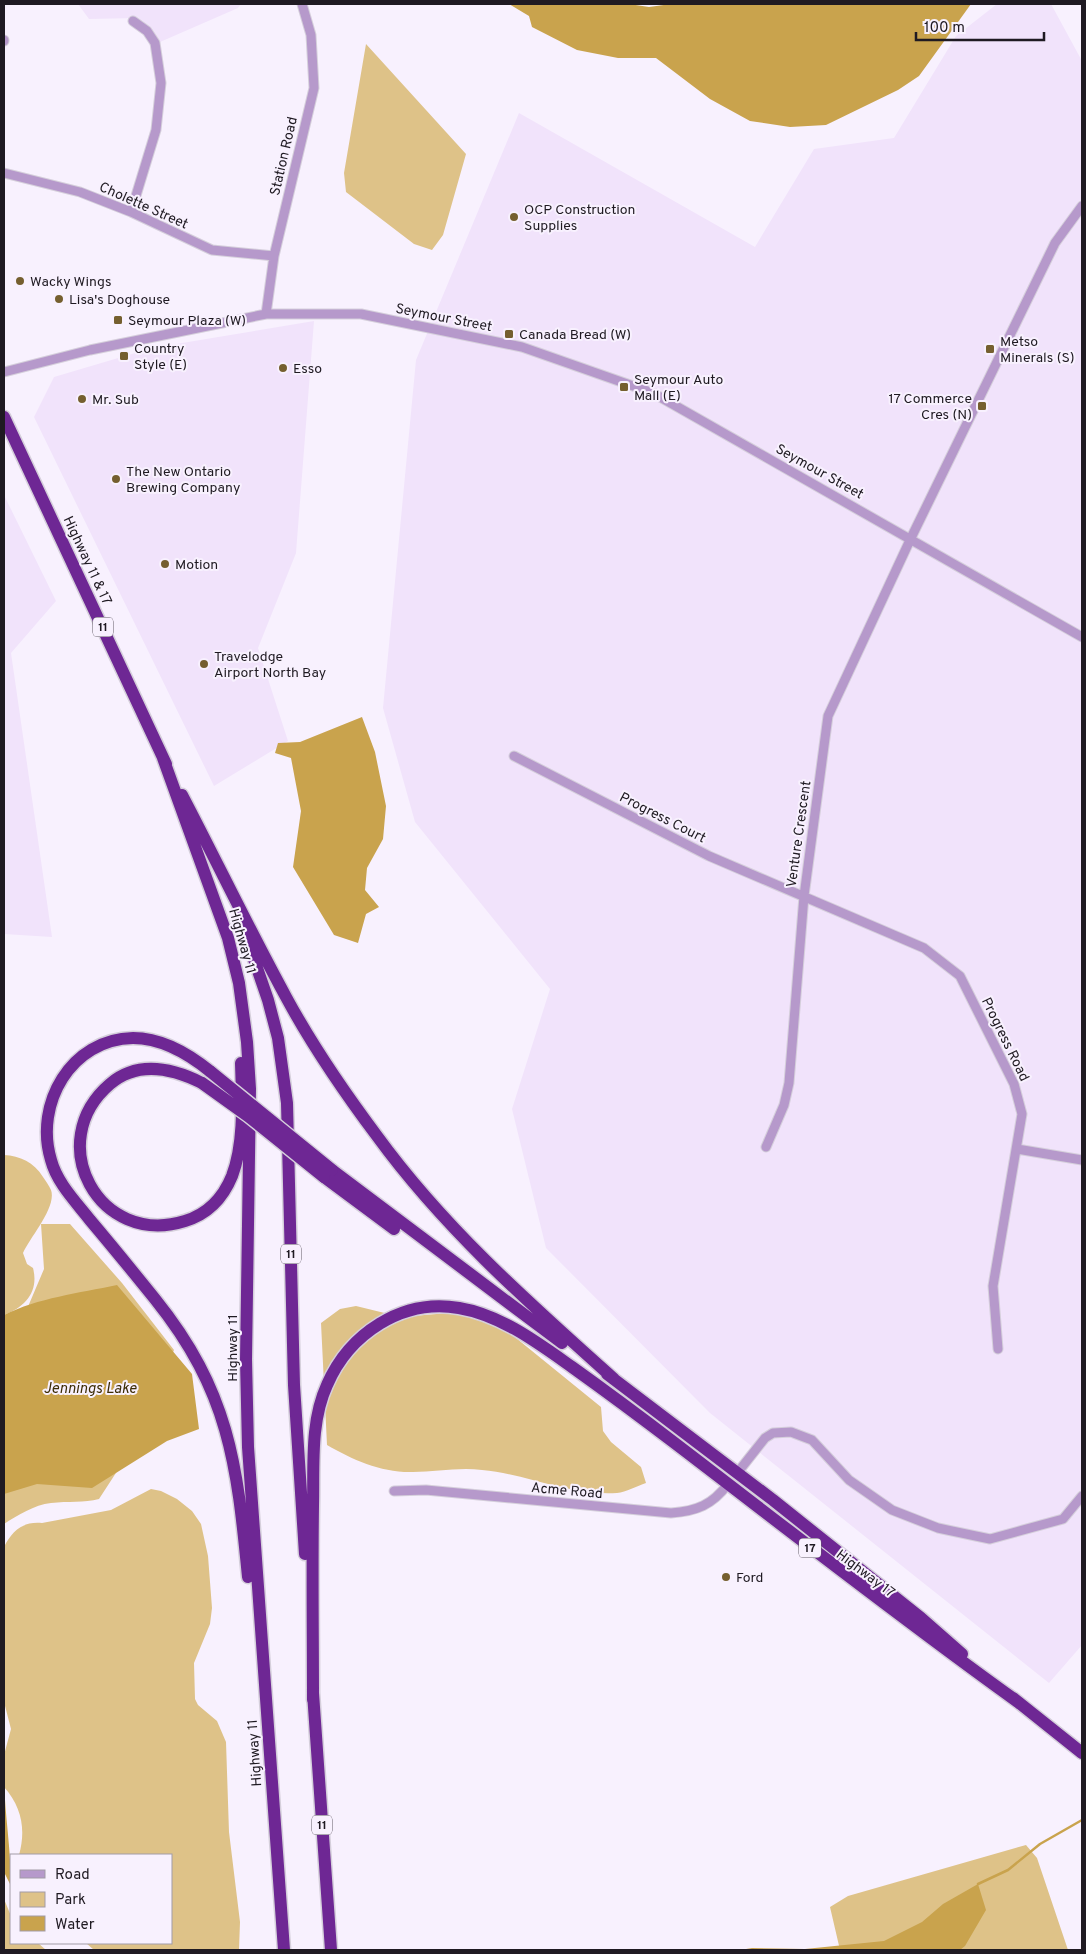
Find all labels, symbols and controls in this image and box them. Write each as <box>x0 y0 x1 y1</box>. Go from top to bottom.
scale bar <box>916 10 1044 42</box>
text: 100 m <box>924 19 965 38</box>
street label: Station Road <box>267 115 302 197</box>
street label: Cholette Street <box>96 179 191 234</box>
place label: OCP Construction Supplies <box>524 202 635 235</box>
marker: OCP Construction Supplies <box>508 211 520 223</box>
place label: Wacky Wings <box>30 274 111 291</box>
marker: Wacky Wings <box>14 275 26 287</box>
place label: Lisa's Doghouse <box>69 292 170 309</box>
marker: Lisa's Doghouse <box>53 293 65 305</box>
street label: Seymour Street <box>394 301 493 336</box>
place label: Seymour Plaza (W) <box>128 313 246 330</box>
marker: Seymour Plaza (W) <box>112 314 124 326</box>
place label: Canada Bread (W) <box>519 327 631 344</box>
marker: Canada Bread (W) <box>503 328 515 340</box>
place label: Metso Minerals (S) <box>1000 334 1075 367</box>
place label: Country Style (E) <box>134 341 187 374</box>
marker: Metso Minerals (S) <box>984 343 996 355</box>
marker: Country Style (E) <box>118 350 130 362</box>
place label: Esso <box>293 361 322 378</box>
marker: Esso <box>277 362 289 374</box>
place label: Seymour Auto Mall (E) <box>634 372 723 405</box>
marker: Seymour Auto Mall (E) <box>618 381 630 393</box>
place label: 17 Commerce Cres (N) <box>888 391 972 424</box>
place label: Mr. Sub <box>92 392 139 409</box>
marker: Mr. Sub <box>76 393 88 405</box>
marker: 17 Commerce Cres (N) <box>976 400 988 412</box>
street label: Seymour Street <box>772 441 866 504</box>
place label: The New Ontario Brewing Company <box>126 464 240 497</box>
marker: The New Ontario Brewing Company <box>110 473 122 485</box>
street label: Highway 11 & 17 <box>59 514 115 608</box>
place label: Motion <box>175 557 218 574</box>
marker: Motion <box>159 558 171 570</box>
road number: 11 <box>93 618 113 636</box>
place label: Travelodge Airport North Bay <box>214 649 326 682</box>
marker: Travelodge Airport North Bay <box>198 658 210 670</box>
street label: Venture Crescent <box>784 780 815 889</box>
street label: Progress Court <box>616 789 708 847</box>
street label: Highway 11 <box>224 907 259 976</box>
street label: Progress Road <box>977 995 1032 1084</box>
road number: 11 <box>281 1244 301 1264</box>
street label: Highway 11 <box>225 1314 242 1382</box>
water label: Jennings Lake <box>44 1380 137 1399</box>
street label: Acme Road <box>530 1480 603 1503</box>
road number: 17 <box>799 1539 821 1558</box>
street label: Highway 17 <box>832 1547 898 1602</box>
place label: Ford <box>736 1570 763 1587</box>
marker: Ford <box>720 1571 732 1583</box>
street label: Highway 11 <box>245 1719 266 1787</box>
road number: 11 <box>312 1816 332 1834</box>
legend <box>10 1854 172 1944</box>
text: Road <box>55 1866 90 1885</box>
text: Park <box>55 1891 86 1910</box>
text: Water <box>55 1916 95 1935</box>

